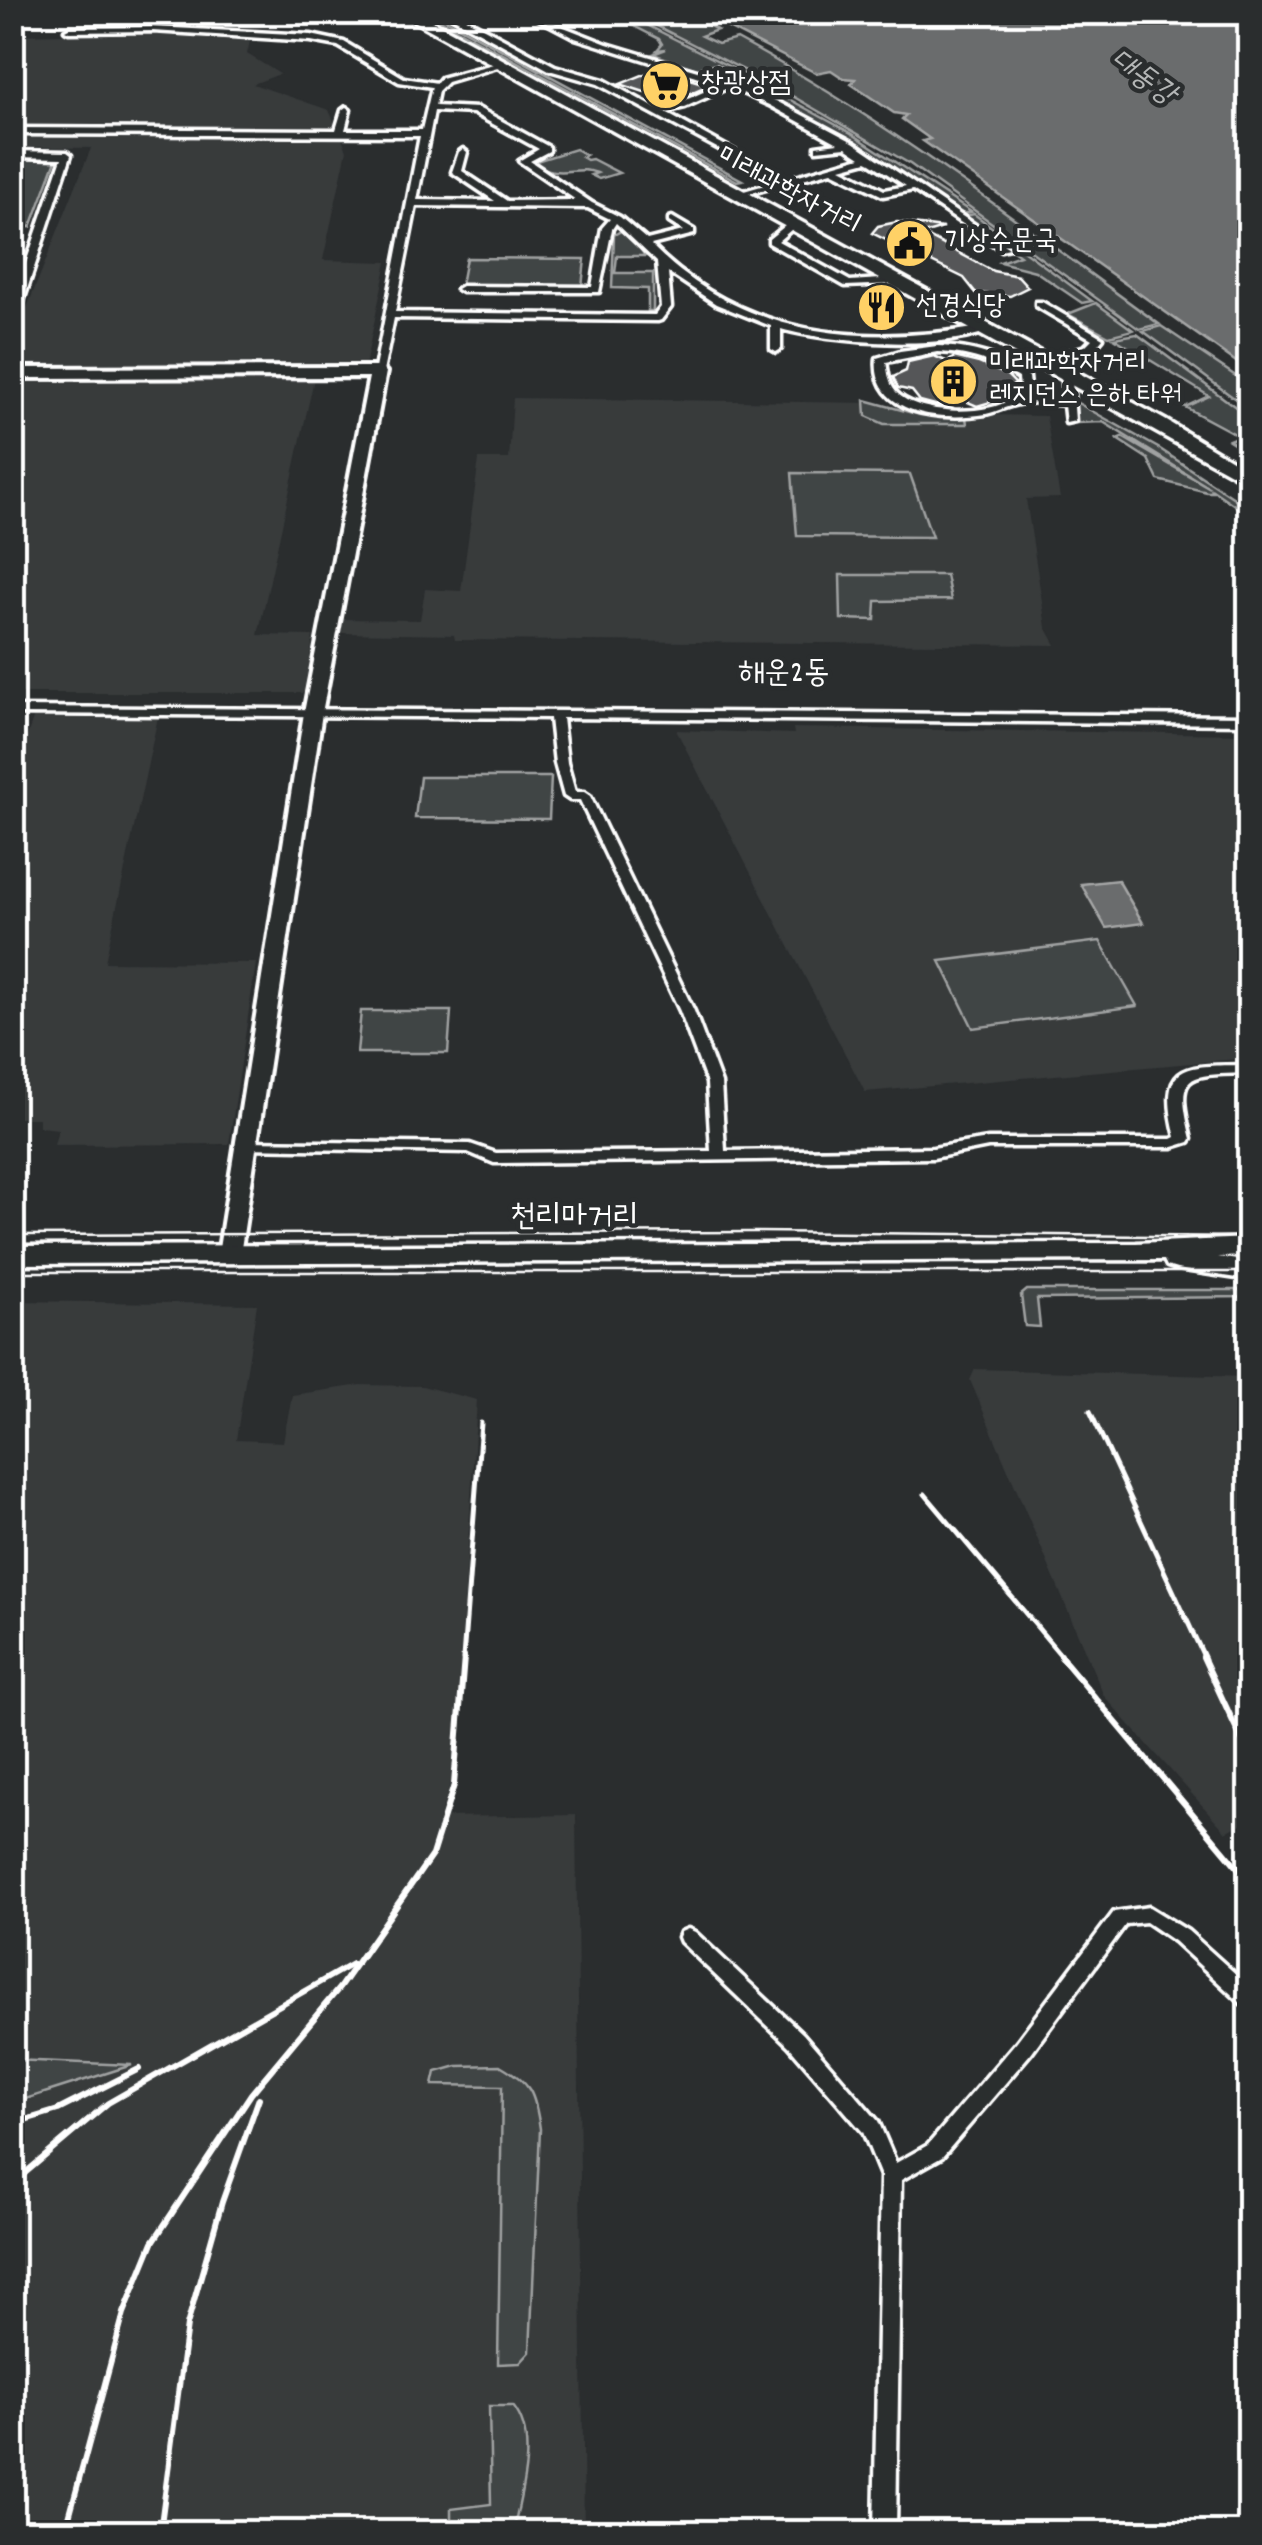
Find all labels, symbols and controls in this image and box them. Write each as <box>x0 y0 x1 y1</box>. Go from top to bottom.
water label: 대동강 <box>1100 40 1187 120</box>
supermarket icon: 창광상점 <box>640 59 692 111</box>
place label: 창광상점 <box>701 65 791 105</box>
street label: 미래과학자거리 <box>709 138 867 248</box>
public building icon: 기상수문국 <box>883 217 935 269</box>
place label: 기상수문국 <box>944 223 1057 263</box>
restaurant icon: 선경식당 <box>855 282 907 334</box>
place label: 선경식당 <box>916 288 1006 328</box>
place label: 미래과학자거리 레지던스 은하 타워 <box>989 345 1182 417</box>
building icon: 미래과학자거리 레지던스 은하 타워 <box>928 355 980 407</box>
district label: 해운2동 <box>738 652 830 698</box>
street label: 천리마거리 <box>510 1196 638 1242</box>

